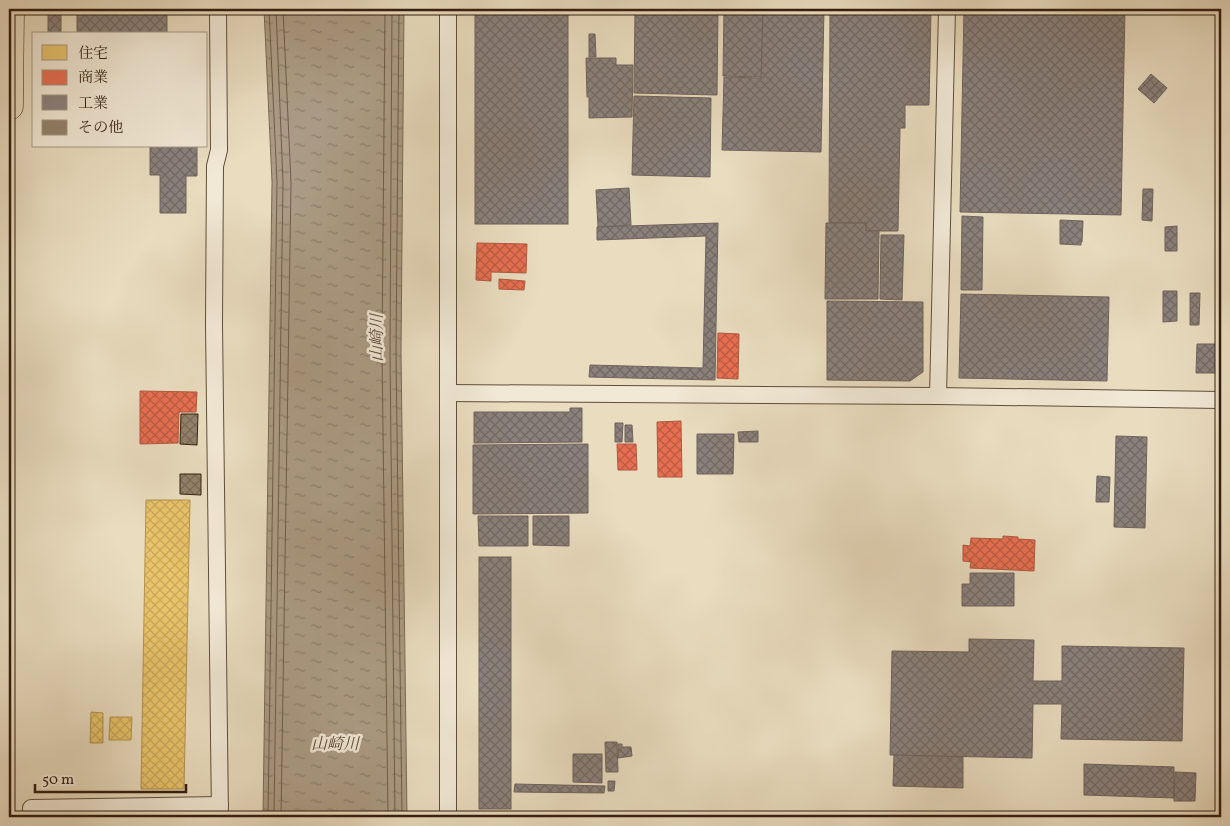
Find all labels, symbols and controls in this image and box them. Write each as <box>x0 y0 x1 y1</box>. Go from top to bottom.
legend <box>32 32 208 148</box>
text: 住宅 <box>78 44 108 65</box>
text: 商業 <box>78 68 108 89</box>
text: 工業 <box>78 94 108 115</box>
text: その他 <box>78 118 123 139</box>
water label: 山崎川 <box>367 312 389 362</box>
water label: 山崎川 <box>311 734 361 756</box>
scale bar <box>35 761 186 793</box>
text: 50 m <box>42 770 74 791</box>

